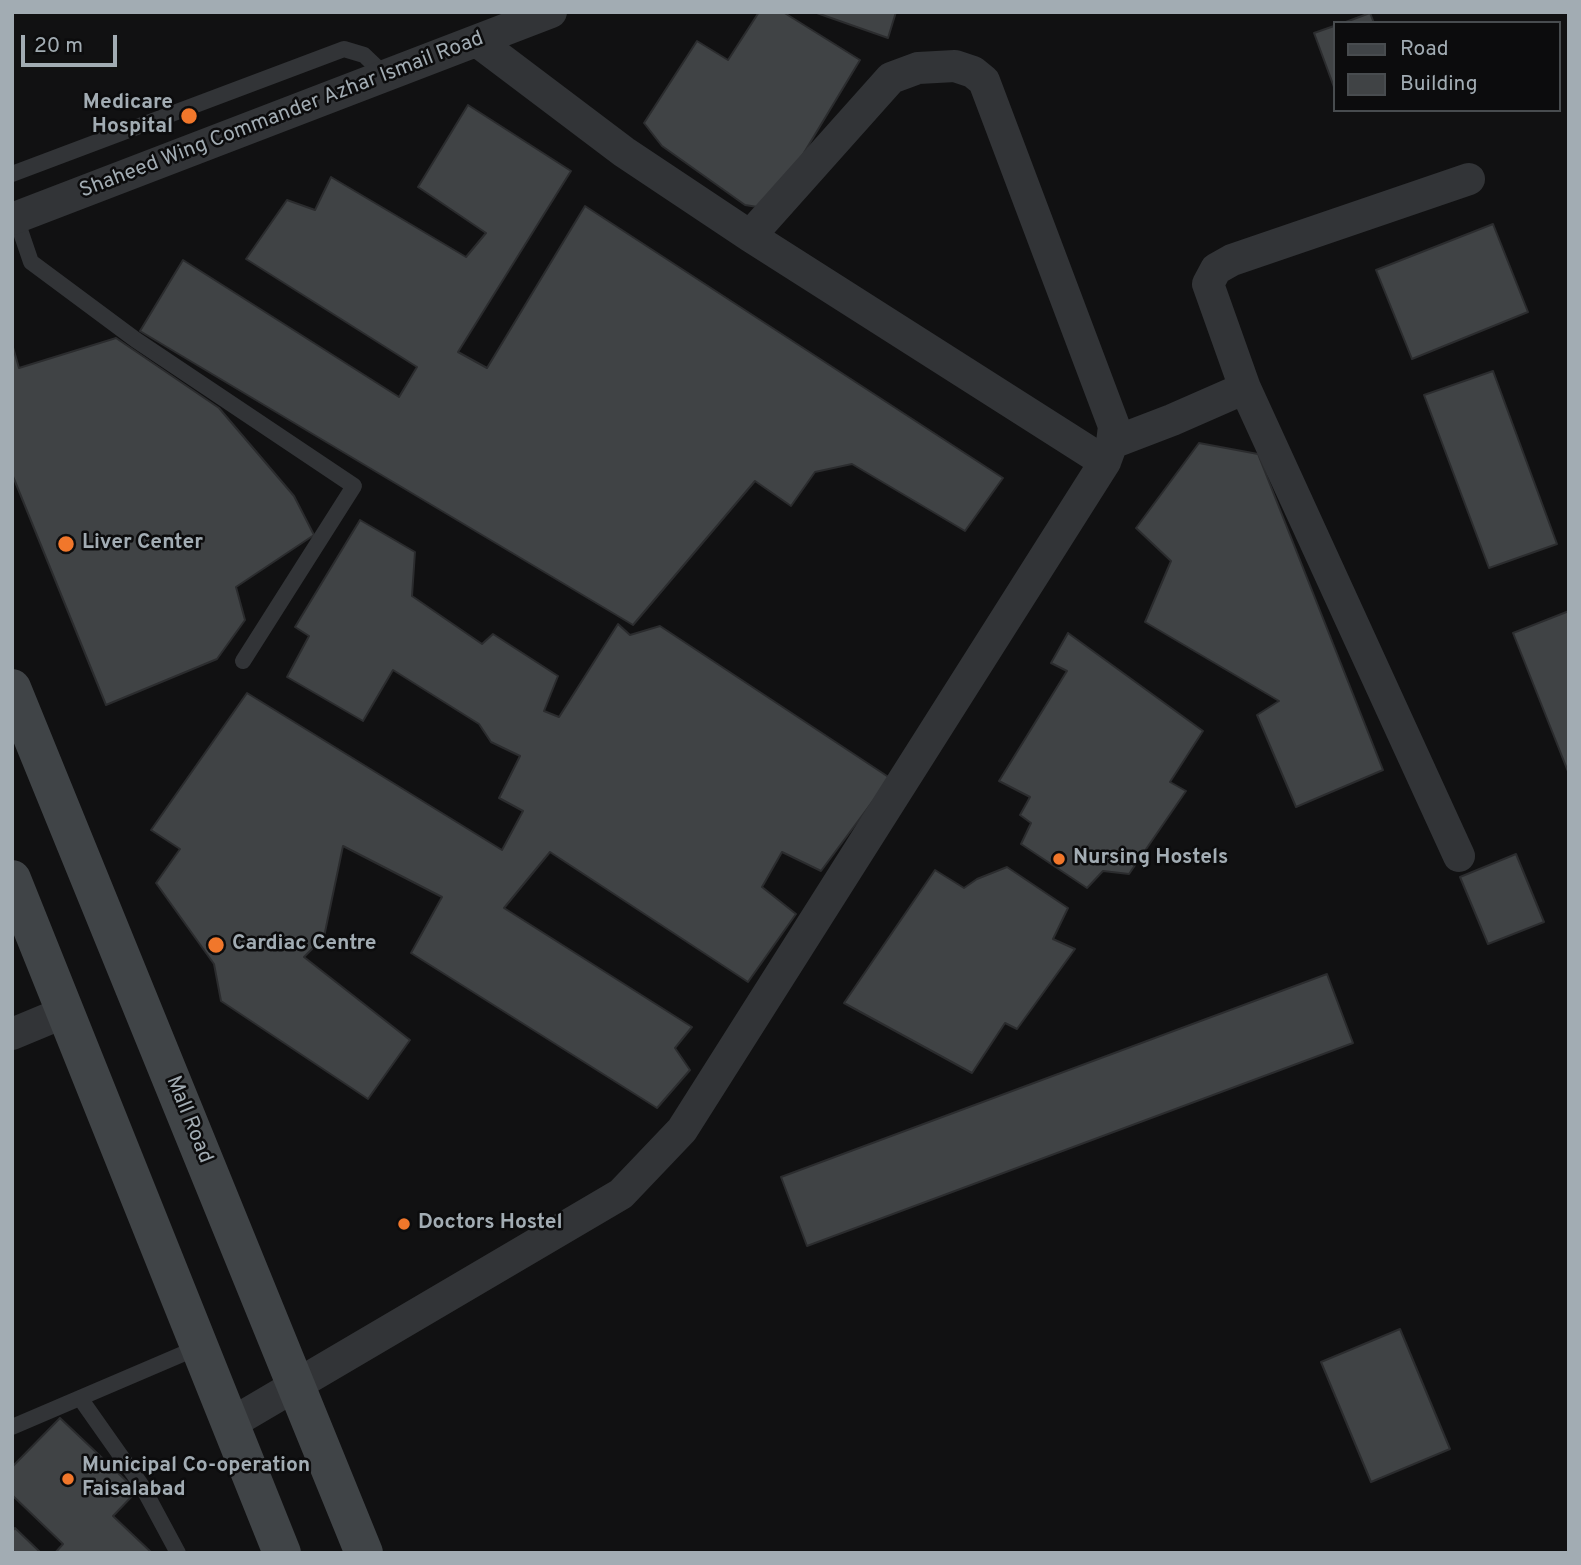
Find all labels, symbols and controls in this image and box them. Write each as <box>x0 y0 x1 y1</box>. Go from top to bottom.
scale bar <box>24 21 121 65</box>
legend <box>1332 21 1560 112</box>
street label: Shaheed Wing Commander Azhar Ismail Road <box>76 27 488 205</box>
text: 20 m <box>34 33 83 60</box>
text: Road <box>1400 36 1449 63</box>
text: Building <box>1400 71 1478 98</box>
place label: Medicare Hospital <box>83 91 173 141</box>
marker: Medicare Hospital <box>179 106 199 126</box>
place label: Liver Center <box>82 531 203 557</box>
marker: Liver Center <box>56 534 76 554</box>
place label: Nursing Hostels <box>1073 846 1228 872</box>
marker: Nursing Hostels <box>1051 851 1067 867</box>
place label: Cardiac Centre <box>232 932 376 958</box>
marker: Cardiac Centre <box>206 935 226 955</box>
street label: Mall Road <box>159 1073 217 1167</box>
place label: Doctors Hostel <box>418 1211 563 1237</box>
marker: Doctors Hostel <box>396 1216 412 1232</box>
place label: Municipal Co-operation Faisalabad <box>82 1454 310 1504</box>
marker: Municipal Co-operation Faisalabad <box>60 1471 76 1487</box>

